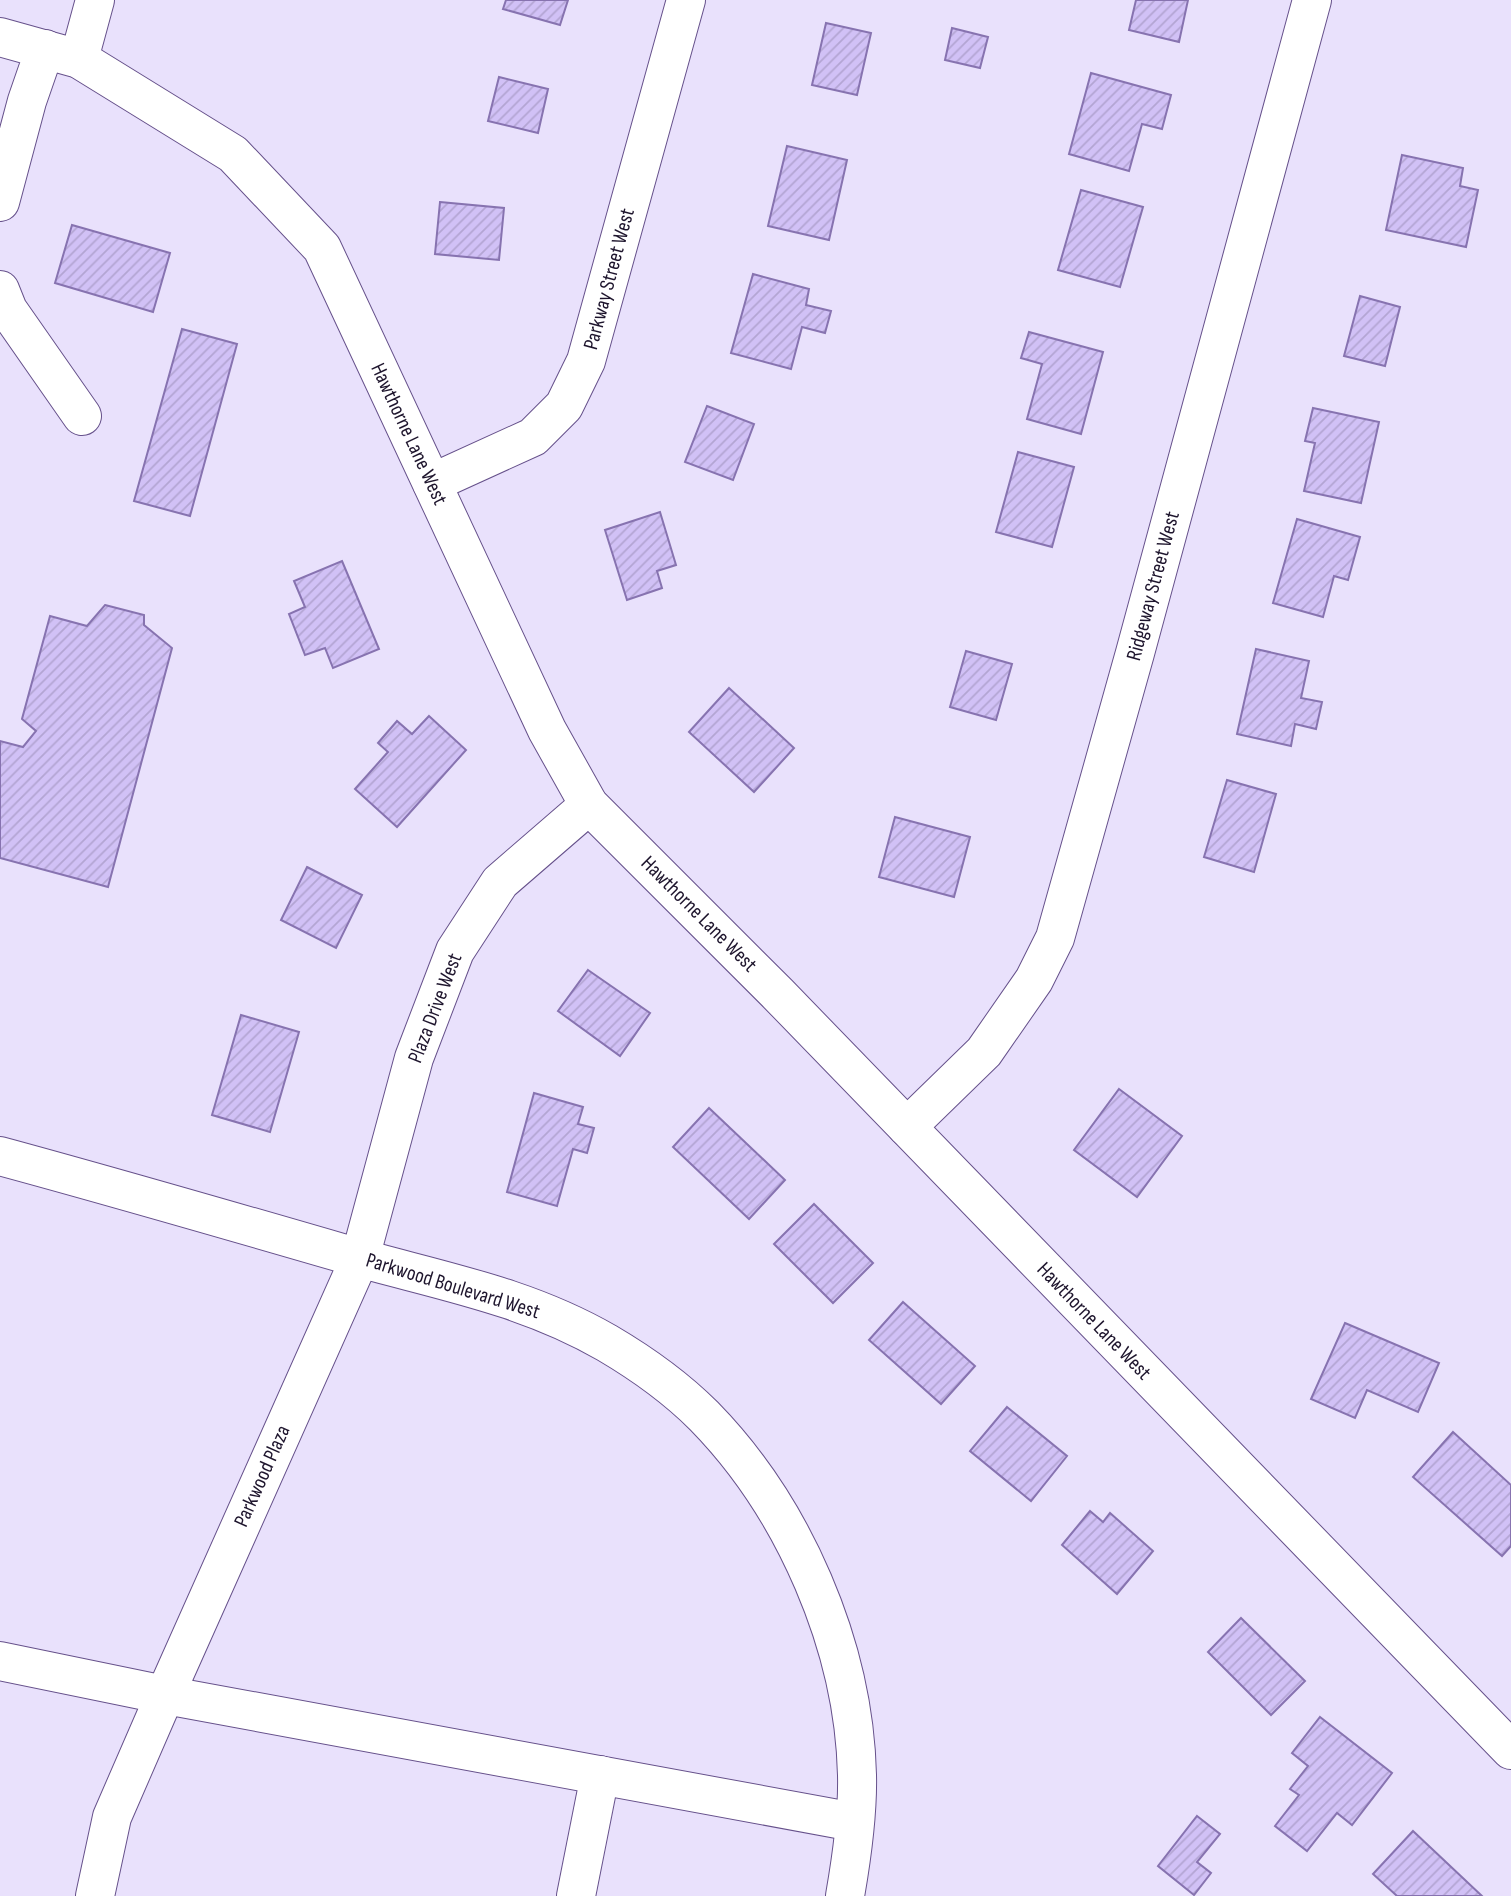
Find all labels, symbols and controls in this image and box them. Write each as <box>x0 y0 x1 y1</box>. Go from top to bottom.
street label: Parkway Street West <box>578 206 640 352</box>
street label: Hawthorne Lane West <box>365 359 453 509</box>
street label: Ridgeway Street West <box>1121 509 1185 663</box>
street label: Hawthorne Lane West <box>636 851 762 977</box>
street label: Plaza Drive West <box>403 950 467 1066</box>
street label: Parkwood Boulevard West <box>363 1248 543 1324</box>
street label: Hawthorne Lane West <box>1032 1257 1156 1385</box>
street label: Parkwood Plaza <box>229 1421 295 1531</box>

